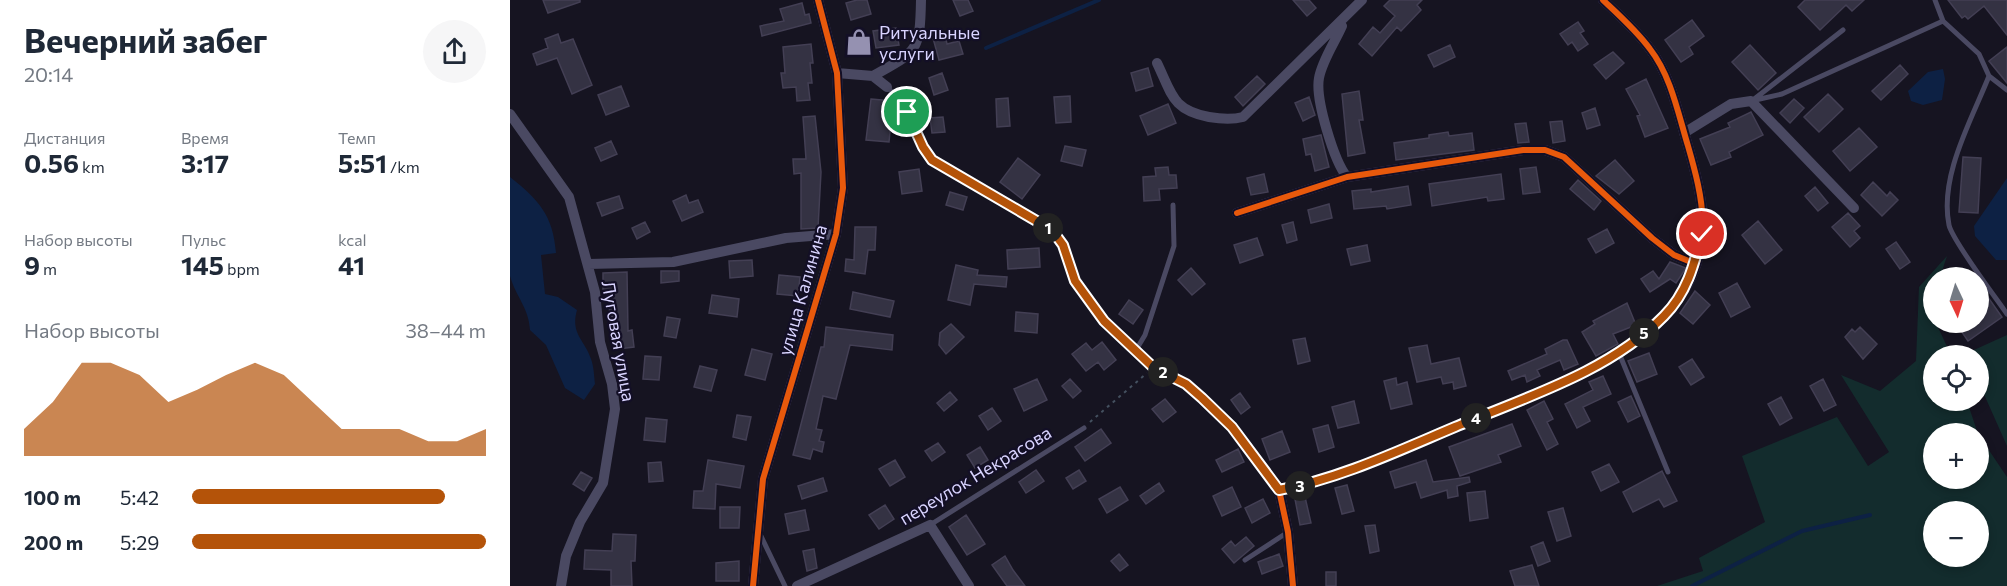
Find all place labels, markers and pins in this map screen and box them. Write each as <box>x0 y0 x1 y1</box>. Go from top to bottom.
place label: Ритуальные услуги <box>879 21 980 64</box>
shop icon: Ритуальные услуги <box>844 27 874 57</box>
pin <box>881 86 932 137</box>
pin <box>1676 208 1727 259</box>
pin: 1 <box>1033 213 1063 243</box>
pin: 5 <box>1629 318 1659 348</box>
pin: 2 <box>1148 357 1178 387</box>
pin: 4 <box>1461 403 1491 433</box>
pin: 3 <box>1285 471 1315 501</box>

